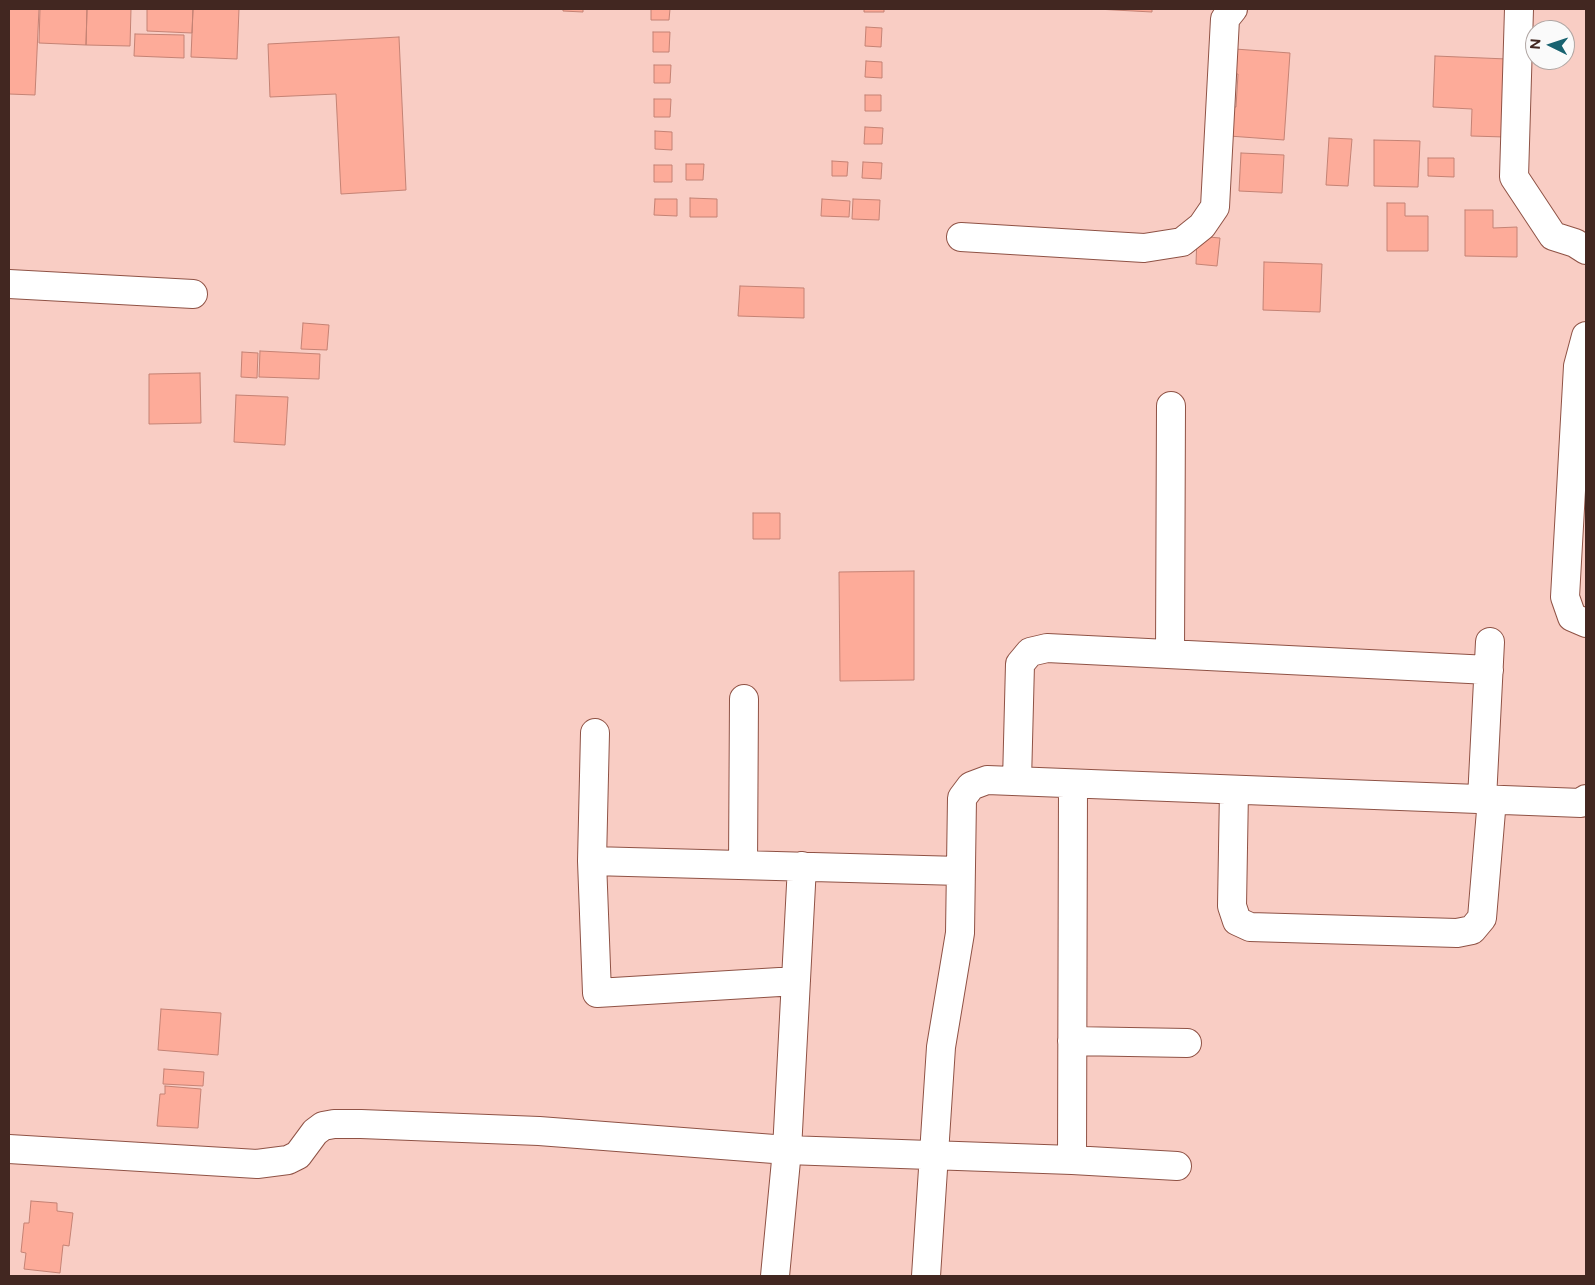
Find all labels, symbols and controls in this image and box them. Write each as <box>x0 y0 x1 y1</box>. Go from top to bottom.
north arrow <box>1525 20 1575 70</box>
text: N <box>1527 38 1544 50</box>

